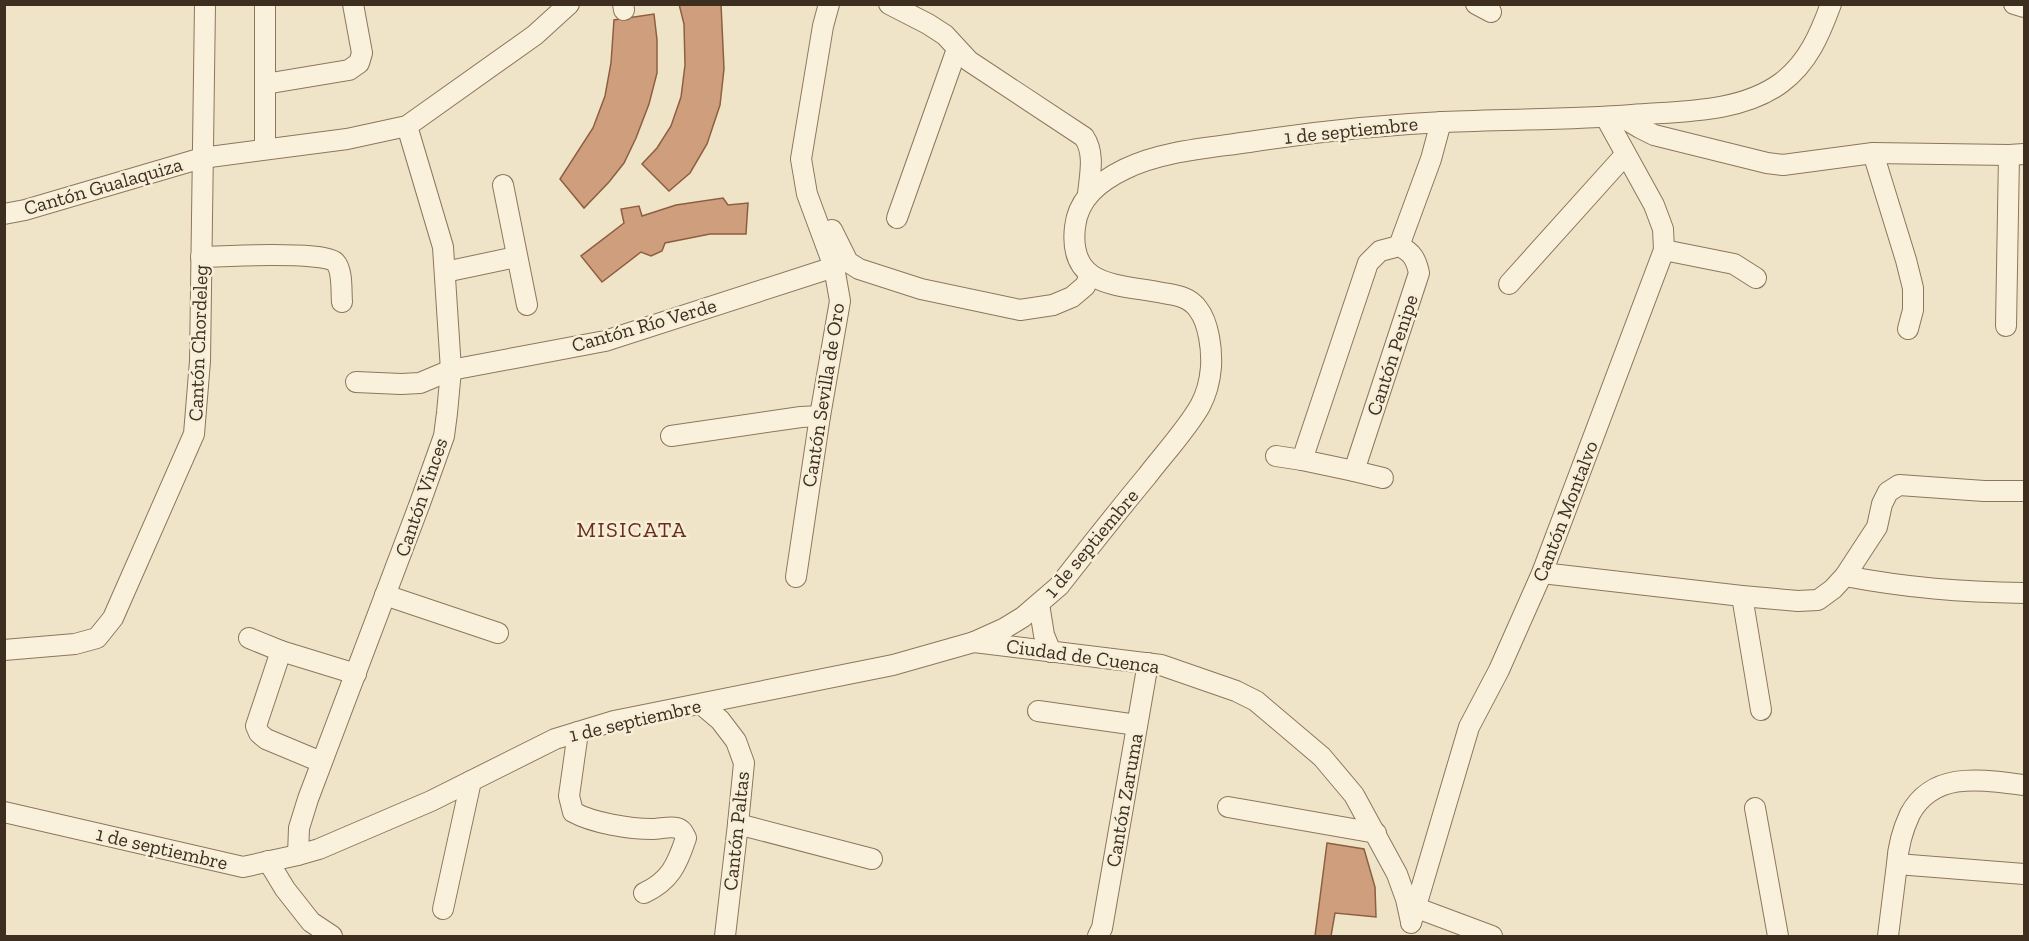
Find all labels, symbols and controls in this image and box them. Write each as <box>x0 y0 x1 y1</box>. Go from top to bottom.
street label: 1 de septiembre <box>1283 111 1419 149</box>
street label: Cantón Gualaquiza <box>21 152 185 220</box>
street label: Cantón Chordeleg <box>183 264 213 422</box>
street label: Cantón Penipe <box>1361 292 1423 418</box>
street label: Cantón Río Verde <box>569 293 719 357</box>
street label: Cantón Sevilla de Oro <box>797 301 849 489</box>
street label: Cantón Vinces <box>389 434 453 560</box>
street label: Cantón Montalvo <box>1527 437 1603 585</box>
street label: 1 de septiembre <box>1039 484 1143 602</box>
district label: MISICATA <box>577 516 687 543</box>
street label: Ciudad de Cuenca <box>1005 633 1162 679</box>
street label: 1 de septiembre <box>567 693 703 747</box>
street label: Cantón Zaruma <box>1100 731 1148 869</box>
street label: Cantón Paltas <box>718 770 754 892</box>
street label: 1 de septiembre <box>94 821 230 875</box>

